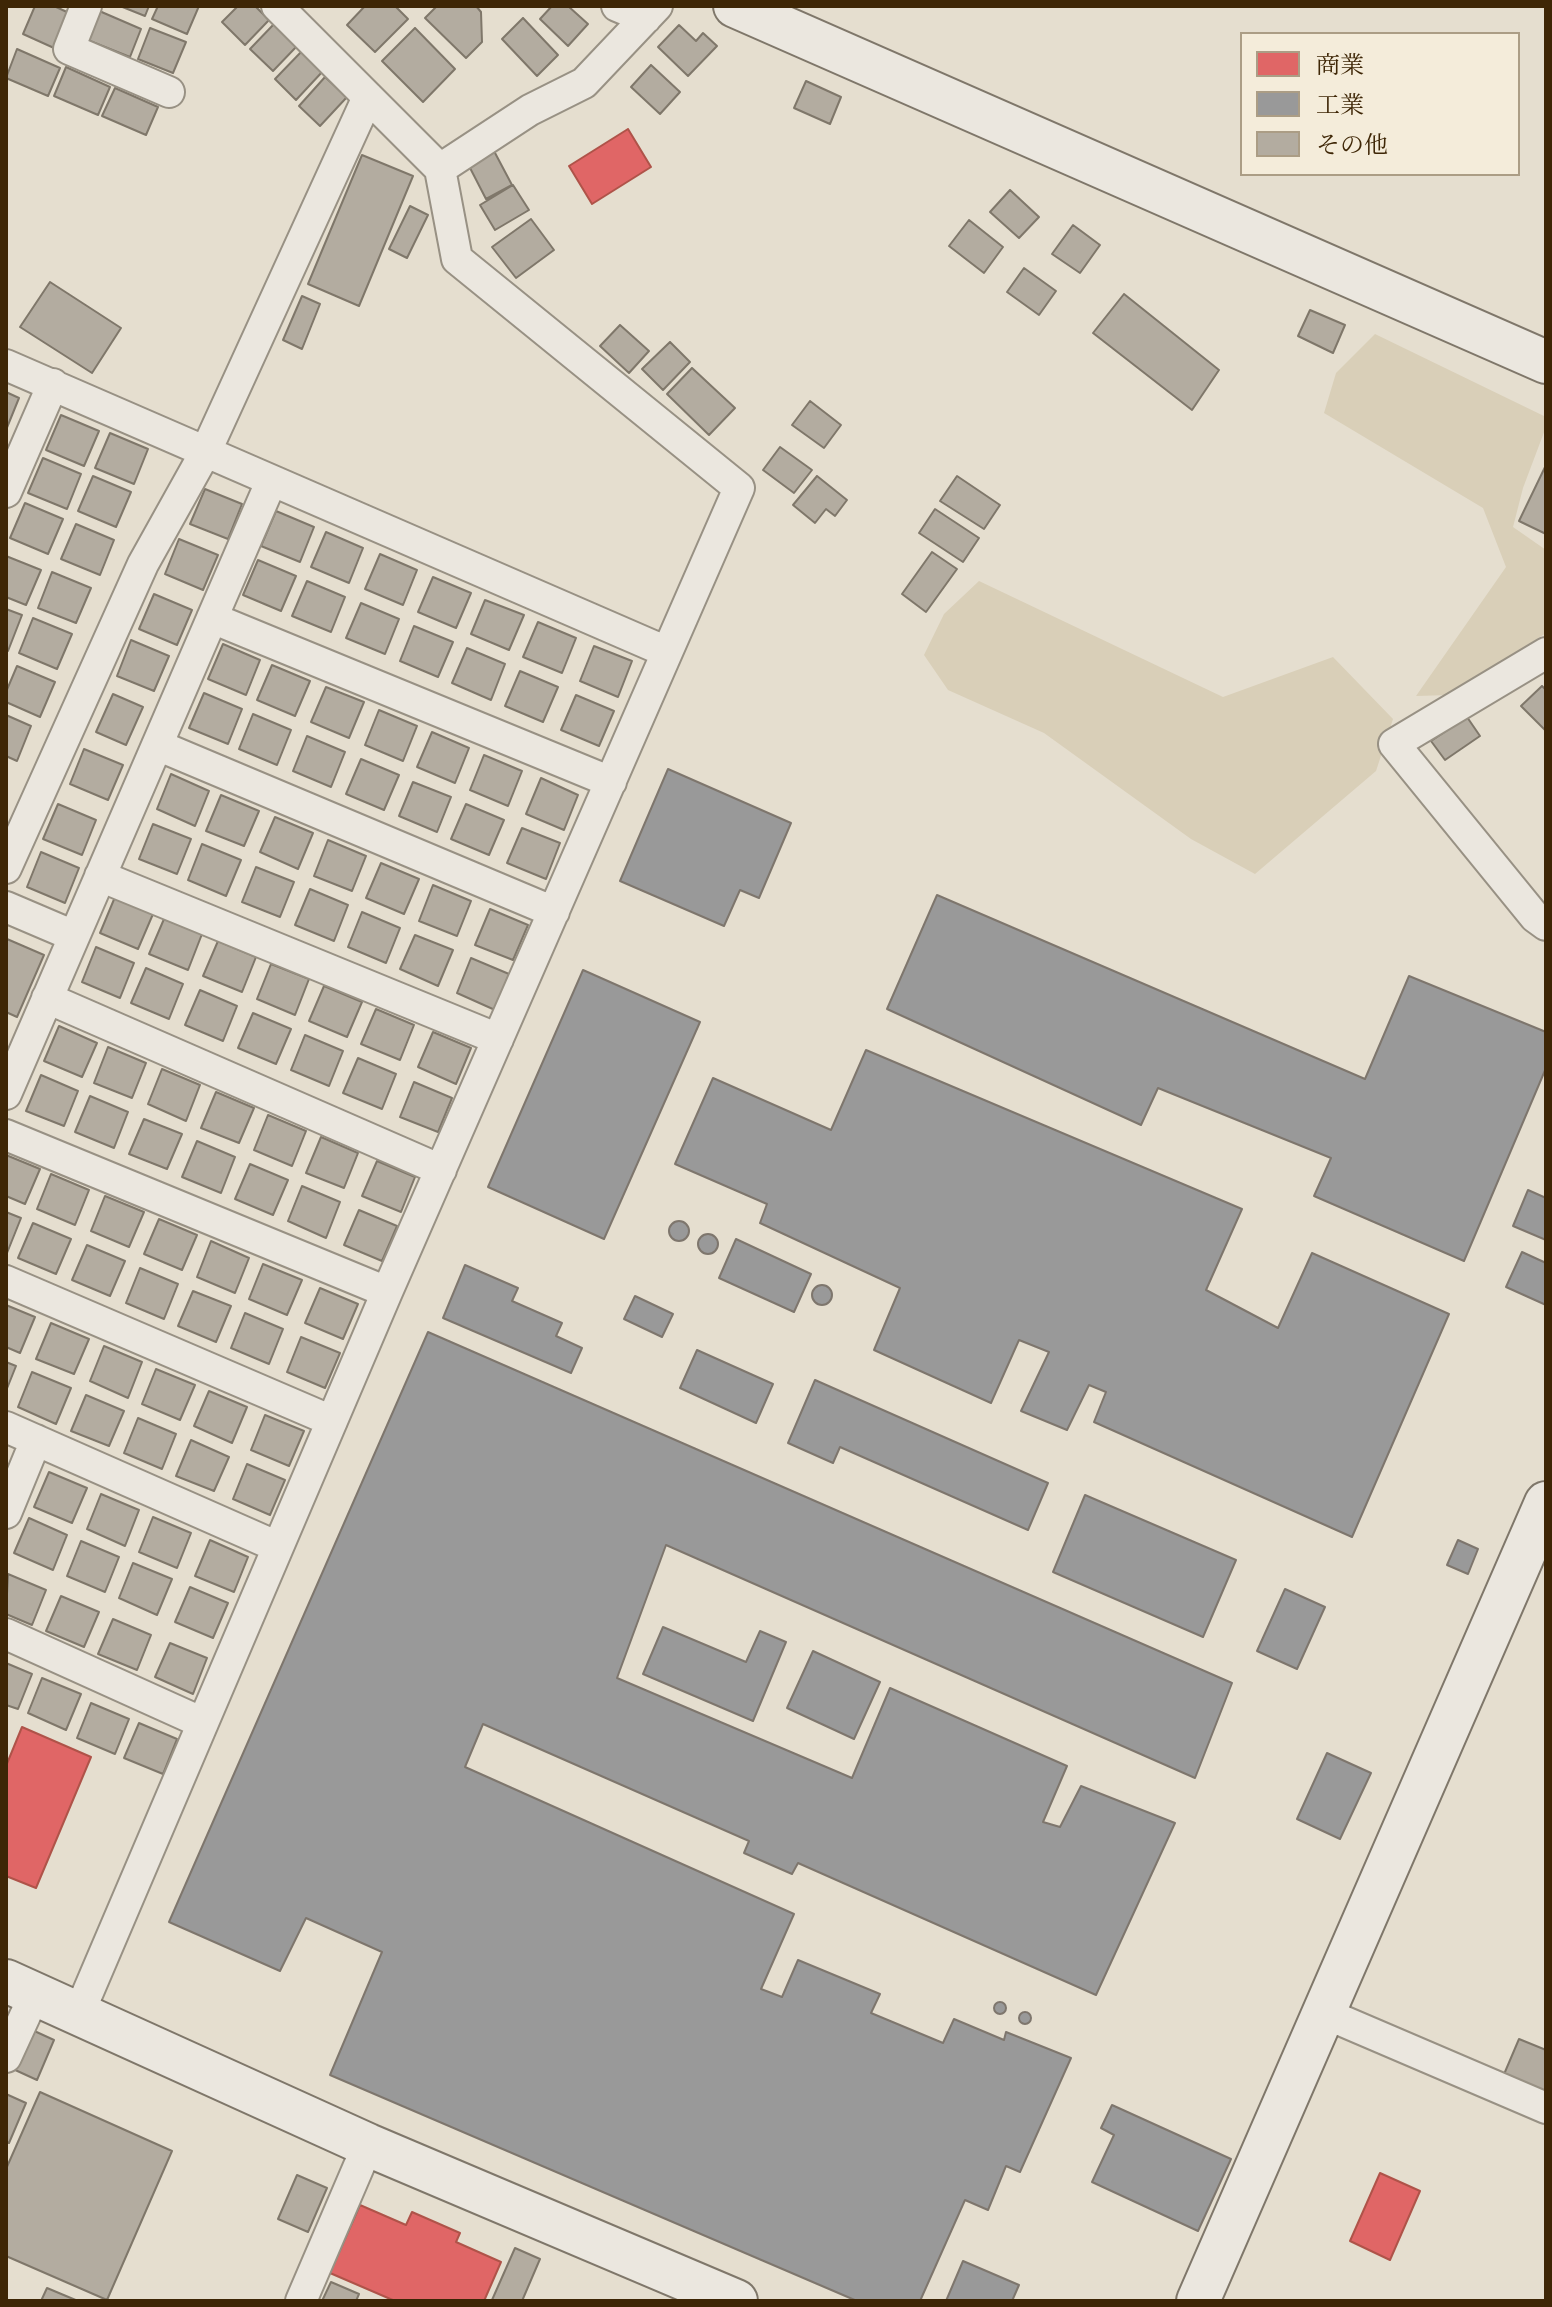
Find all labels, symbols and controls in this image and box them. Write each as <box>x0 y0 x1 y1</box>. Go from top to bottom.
legend <box>1240 32 1520 176</box>
text: 商業 <box>1316 50 1364 84</box>
text: 工業 <box>1316 90 1364 124</box>
text: その他 <box>1316 130 1388 164</box>

